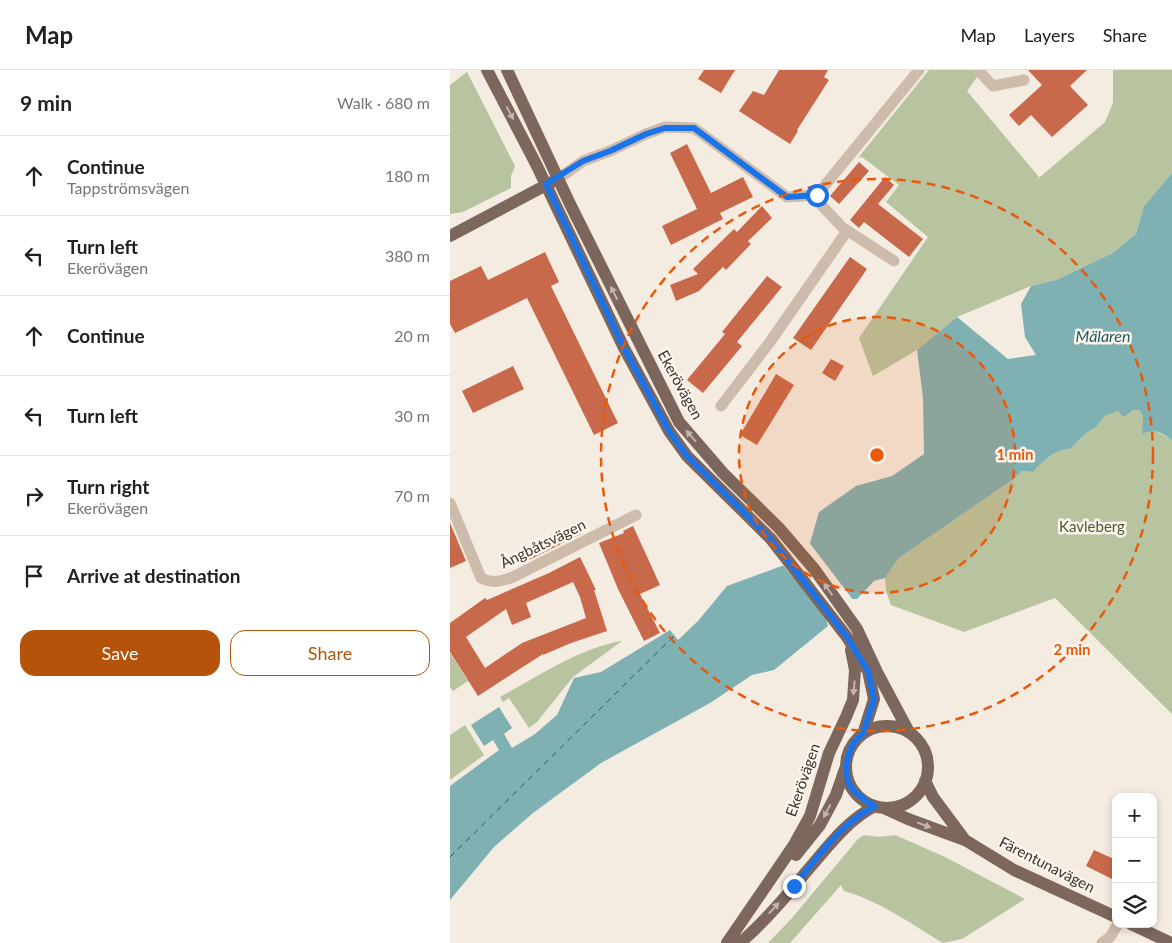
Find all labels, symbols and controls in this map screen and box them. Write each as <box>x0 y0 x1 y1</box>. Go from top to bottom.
text: Map <box>25 20 73 49</box>
text: Map <box>960 24 996 46</box>
text: Layers <box>1024 24 1075 46</box>
text: Share <box>1103 24 1147 46</box>
text: 9 min <box>20 90 72 115</box>
text: Walk · 680 m <box>337 93 430 112</box>
one-way arrow <box>506 106 514 120</box>
text: Continue <box>67 155 145 178</box>
icon: ahead <box>20 162 48 190</box>
text: 180 m <box>385 166 430 185</box>
text: Tappströmsvägen <box>67 178 189 197</box>
route start <box>806 184 829 207</box>
text: Turn left <box>67 235 138 258</box>
icon: left <box>20 242 48 270</box>
text: 380 m <box>385 246 430 265</box>
text: Ekerövägen <box>67 258 148 277</box>
one-way arrow <box>610 286 618 301</box>
icon: ahead <box>20 322 48 350</box>
text: Continue <box>67 324 145 347</box>
text: 20 m <box>394 326 430 345</box>
water label: Mälaren <box>1076 326 1130 345</box>
street label: Ekerövägen <box>655 347 707 422</box>
icon: left <box>20 402 48 430</box>
text: Turn left <box>67 404 138 427</box>
text: 30 m <box>394 406 430 425</box>
one-way arrow <box>686 430 697 442</box>
text: 1 min <box>996 445 1034 463</box>
centre of rings <box>868 446 886 464</box>
text: Turn right <box>67 475 149 498</box>
icon: right <box>20 482 48 510</box>
text: 70 m <box>394 486 430 505</box>
text: Ekerövägen <box>67 498 148 517</box>
street label: Ångbåtsvägen <box>497 515 588 572</box>
park label: Kavleberg <box>1059 517 1125 535</box>
icon: arrive <box>20 562 48 590</box>
text: Arrive at destination <box>67 564 240 587</box>
one-way arrow <box>823 582 833 596</box>
button: Save <box>20 630 220 676</box>
button: Share <box>230 630 430 676</box>
text: 2 min <box>1053 640 1091 658</box>
one-way arrow <box>849 680 857 696</box>
street label: Ekerövägen <box>781 741 823 819</box>
map controls <box>1112 793 1157 928</box>
button: + <box>1112 793 1157 838</box>
one-way arrow <box>823 804 831 819</box>
one-way arrow <box>917 821 932 829</box>
street label: Färentunavägen <box>997 832 1098 896</box>
button: − <box>1112 838 1157 883</box>
route end <box>783 875 806 898</box>
button: layers <box>1112 883 1157 928</box>
one-way arrow <box>768 903 780 915</box>

